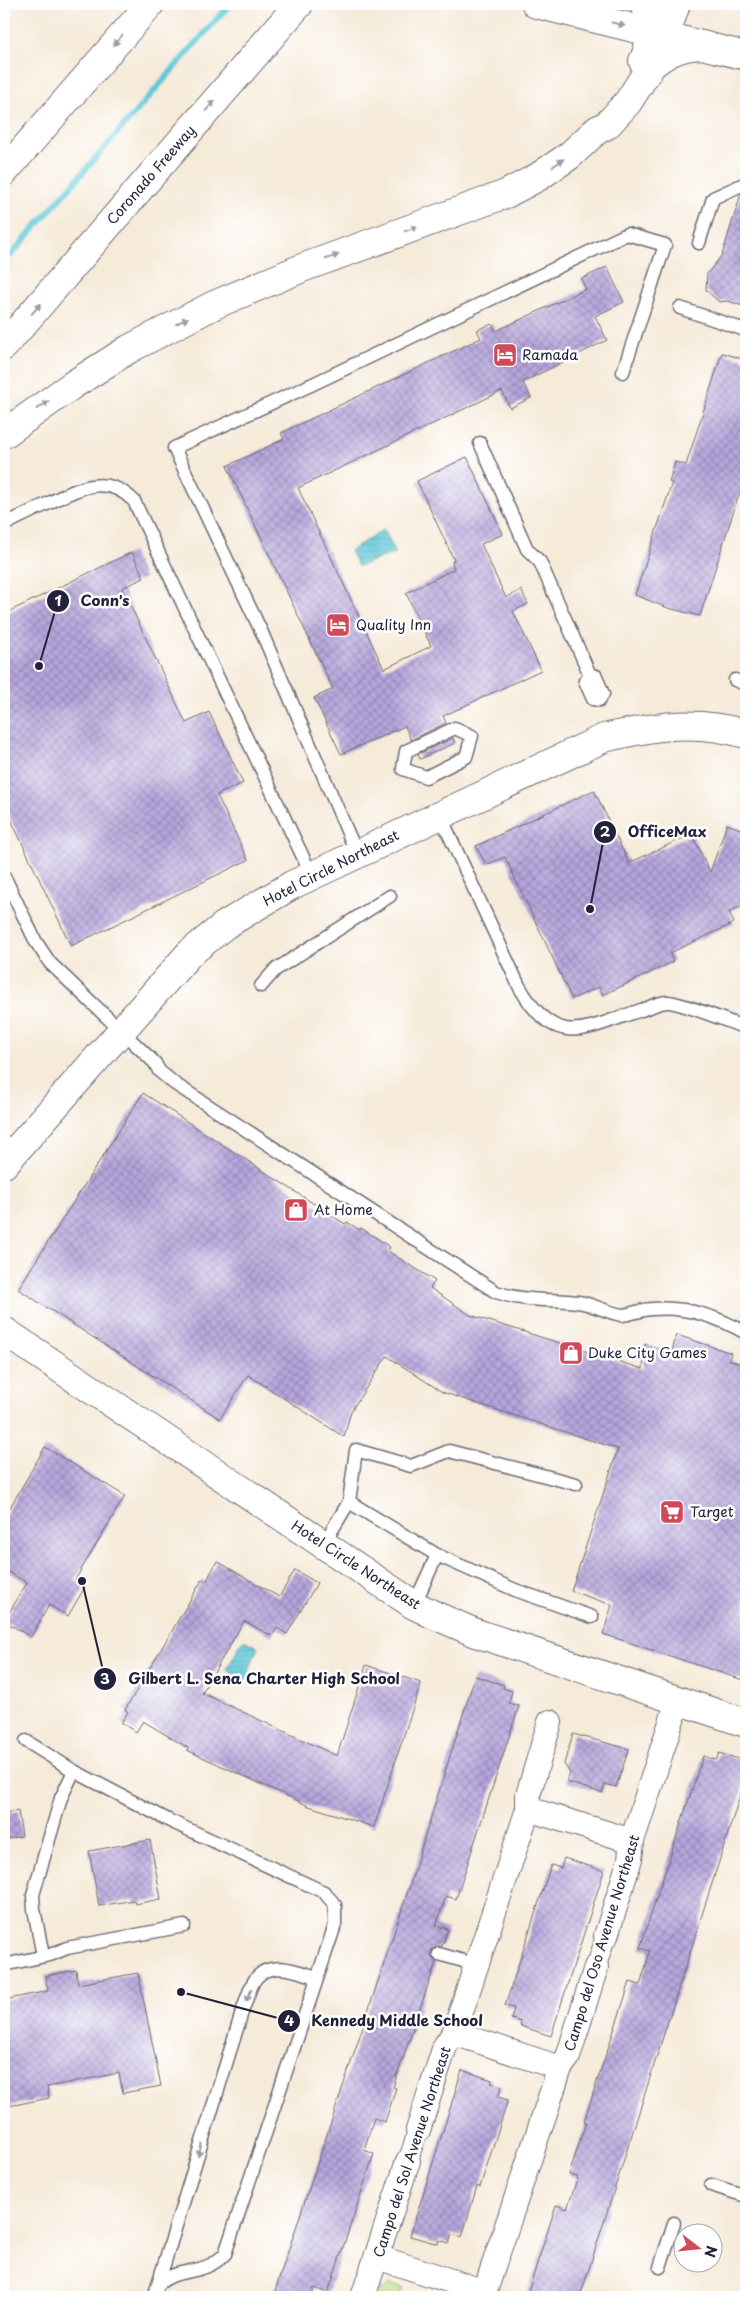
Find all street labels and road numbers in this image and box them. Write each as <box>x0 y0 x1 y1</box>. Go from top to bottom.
street label: Coronado Freeway <box>101 120 200 229</box>
street label: Hotel Circle Northeast <box>259 824 403 911</box>
street label: Hotel Circle Northeast <box>288 1515 425 1615</box>
street label: Campo del Oso Avenue Northeast <box>559 1832 645 2054</box>
street label: Campo del Sol Avenue Northeast <box>367 2043 456 2260</box>

